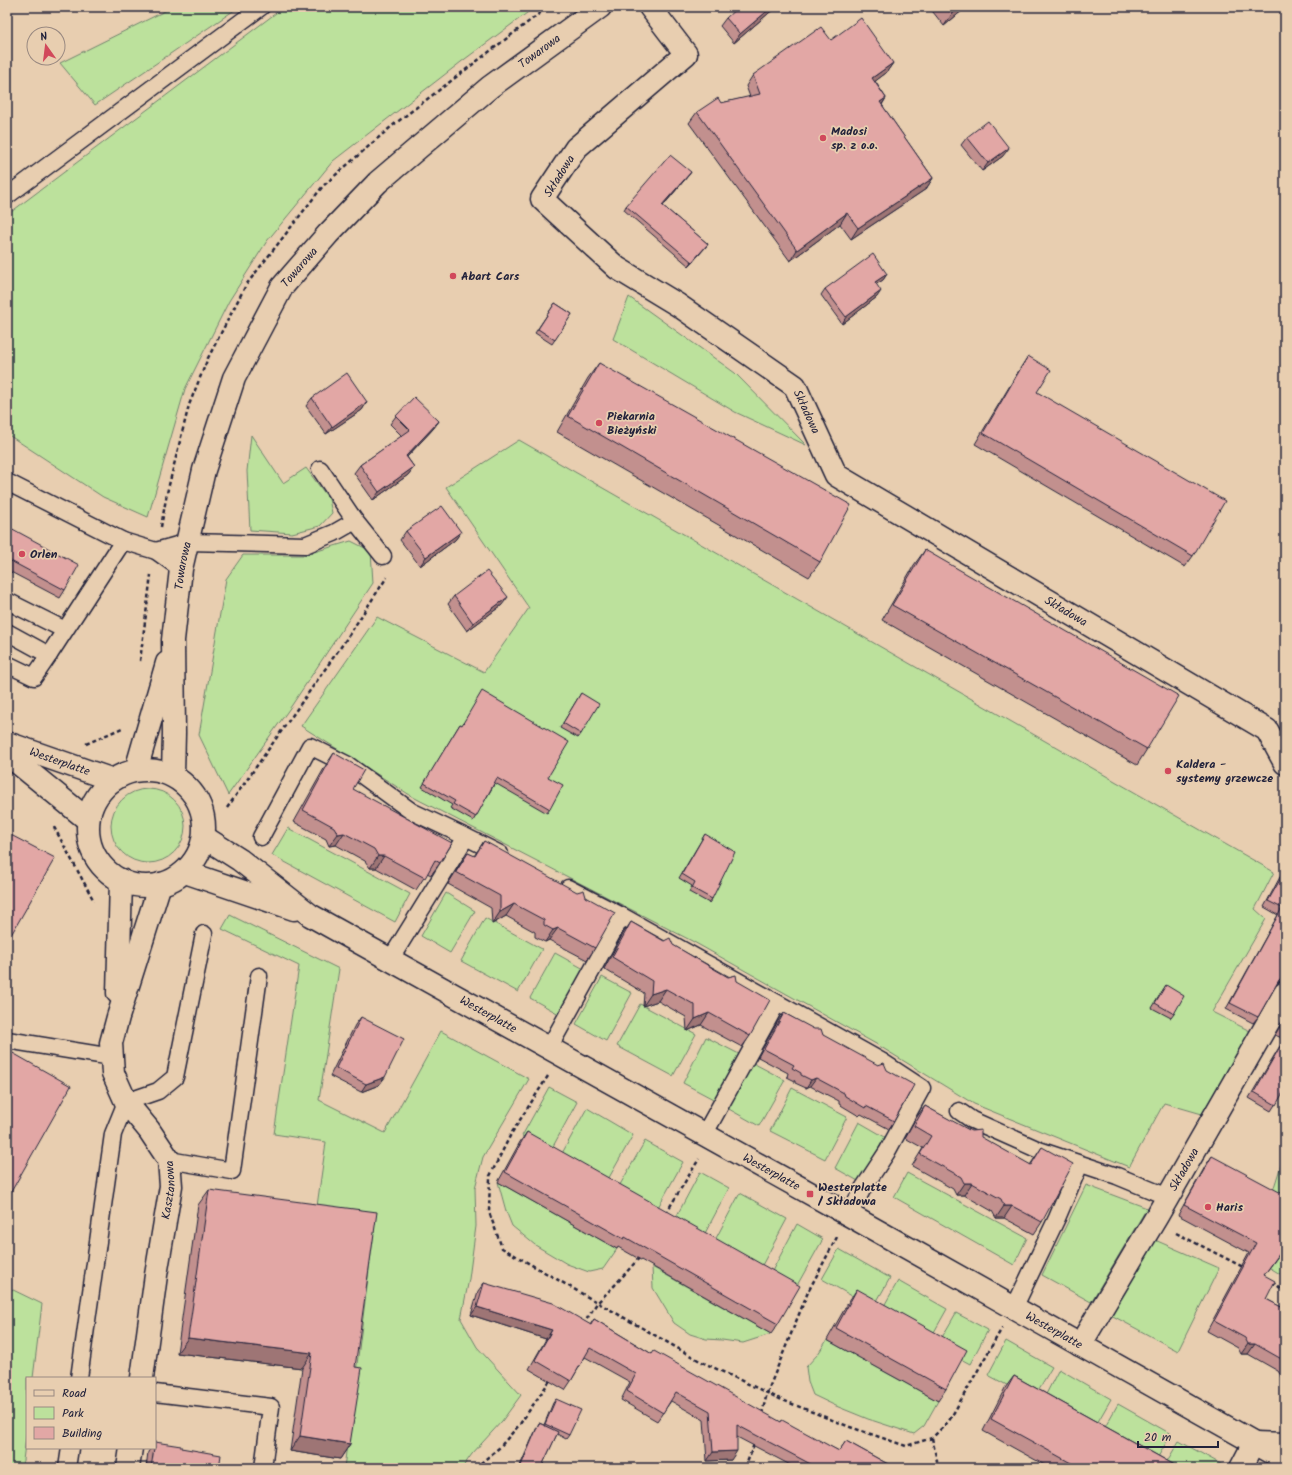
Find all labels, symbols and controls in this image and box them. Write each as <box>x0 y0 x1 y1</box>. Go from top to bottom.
north arrow <box>26 26 66 66</box>
text: N <box>38 28 49 47</box>
street label: Towarowa <box>514 29 565 73</box>
place label: Madosi sp. z o.o. <box>831 122 878 155</box>
marker: Madosi sp. z o.o. <box>818 133 828 143</box>
street label: Składowa <box>539 151 580 201</box>
street label: Towarowa <box>276 243 323 292</box>
place label: Abart Cars <box>461 267 520 286</box>
marker: Abart Cars <box>448 271 458 281</box>
street label: Składowa <box>788 386 825 438</box>
place label: Piekarnia Bieżyński <box>607 407 657 440</box>
marker: Piekarnia Bieżyński <box>594 418 604 428</box>
street label: Towarowa <box>170 539 197 591</box>
place label: Orlen <box>30 545 58 564</box>
marker: Orlen <box>17 549 27 559</box>
street label: Składowa <box>1041 591 1091 632</box>
street label: Westerplatte <box>27 743 93 781</box>
place label: Kaldera - systemy grzewcze <box>1176 755 1273 788</box>
marker: Kaldera - systemy grzewcze <box>1163 766 1173 776</box>
street label: Westerplatte <box>456 991 521 1039</box>
street label: Składowa <box>1164 1144 1204 1195</box>
street label: Westerplatte <box>739 1149 804 1196</box>
street label: Kasztanowa <box>157 1160 181 1221</box>
place label: Westerplatte / Składowa <box>817 1178 887 1211</box>
marker: Westerplatte / Składowa <box>805 1189 815 1199</box>
place label: Haris <box>1216 1198 1243 1217</box>
marker: Haris <box>1203 1202 1213 1212</box>
street label: Westerplatte <box>1022 1307 1087 1355</box>
legend <box>26 1377 156 1449</box>
text: Road <box>62 1384 87 1403</box>
text: Park <box>62 1404 84 1423</box>
scale bar <box>1138 1423 1218 1449</box>
text: Building <box>62 1424 102 1443</box>
text: 20 m <box>1144 1428 1172 1447</box>

